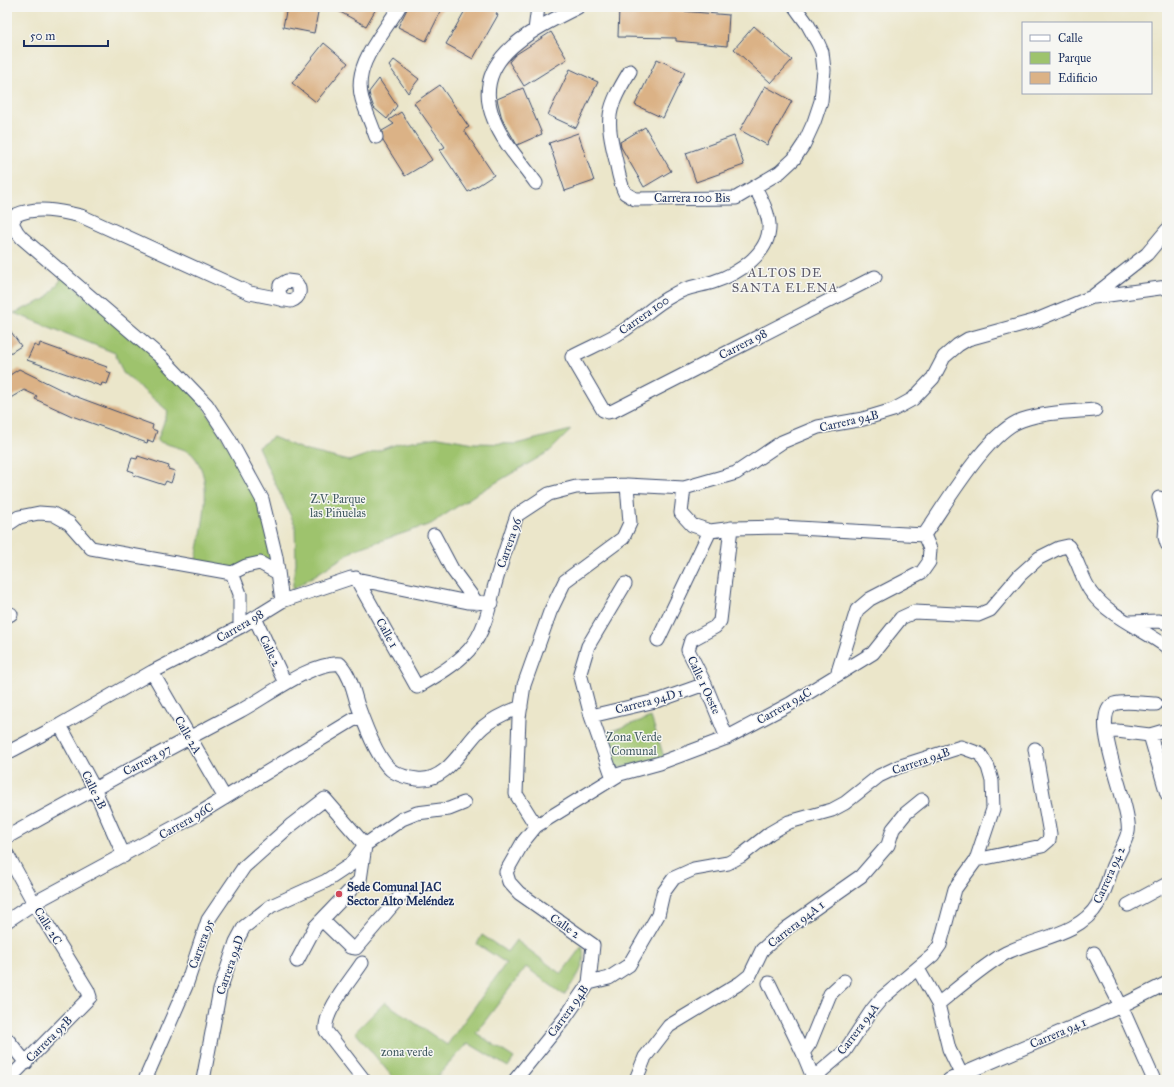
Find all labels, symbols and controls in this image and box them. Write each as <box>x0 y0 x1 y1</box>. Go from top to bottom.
scale bar <box>24 22 108 48</box>
legend <box>1022 22 1152 94</box>
text: 50 m <box>30 29 55 43</box>
text: Calle <box>1058 31 1083 45</box>
text: Parque <box>1058 51 1091 66</box>
text: Edificio <box>1058 71 1097 85</box>
street label: Carrera 100 Bis <box>654 191 730 205</box>
district label: ALTOS DE SANTA ELENA <box>732 265 838 296</box>
street label: Carrera 100 <box>616 293 672 337</box>
street label: Carrera 98 <box>717 326 769 362</box>
street label: Carrera 94B <box>818 407 880 435</box>
park label: Z.V. Parque las Piñuelas <box>310 492 366 520</box>
street label: Carrera 96 <box>494 515 524 570</box>
street label: Carrera 98 <box>214 607 266 645</box>
street label: Calle 1 <box>373 616 401 651</box>
street label: Calle 2 <box>256 633 284 669</box>
street label: Calle 1 Oeste <box>684 654 724 716</box>
street label: Carrera 94D 1 <box>614 685 684 717</box>
street label: Carrera 94C <box>754 685 814 727</box>
street label: Calle 2A <box>172 714 204 756</box>
park label: Zona Verde Comunal <box>606 730 662 758</box>
street label: Carrera 97 <box>121 742 173 778</box>
street label: Carrera 94B <box>890 745 952 777</box>
street label: Calle 2B <box>79 768 109 812</box>
street label: Carrera 96C <box>156 800 216 842</box>
street label: Carrera 94 2 <box>1090 844 1128 906</box>
place label: Sede Comunal JAC Sector Alto Meléndez <box>347 880 455 908</box>
marker: Sede Comunal JAC Sector Alto Meléndez <box>334 889 344 899</box>
street label: Carrera 94A 1 <box>765 897 827 950</box>
street label: Calle 2C <box>31 905 65 947</box>
street label: Calle 2 <box>547 911 583 941</box>
street label: Carrera 95 <box>186 917 217 971</box>
street label: Carrera 94D <box>213 933 247 997</box>
street label: Carrera 94B <box>545 982 591 1040</box>
street label: Carrera 94A <box>834 1001 882 1057</box>
street label: Carrera 95B <box>23 1013 75 1065</box>
street label: Carrera 94 1 <box>1028 1015 1088 1051</box>
park label: zona verde <box>381 1045 433 1059</box>

